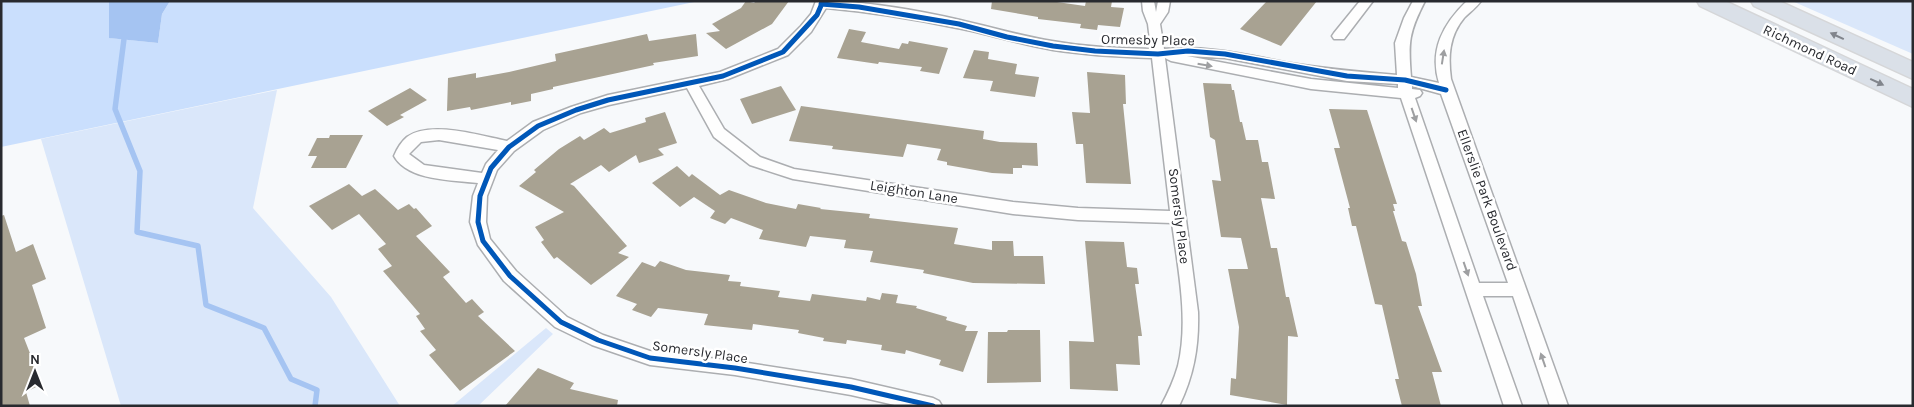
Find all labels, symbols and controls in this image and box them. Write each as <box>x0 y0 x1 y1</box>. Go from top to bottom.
street label: Richmond Road <box>1760 21 1860 79</box>
street label: Ormesby Place <box>1101 31 1195 49</box>
one-way arrow <box>1830 32 1844 40</box>
one-way arrow <box>1439 49 1447 65</box>
one-way arrow <box>1198 61 1214 69</box>
one-way arrow <box>1870 78 1884 86</box>
one-way arrow <box>1411 107 1418 122</box>
street label: Ellerslie Park Boulevard <box>1453 127 1521 273</box>
street label: Somersly Place <box>1165 167 1193 265</box>
street label: Leighton Lane <box>869 177 959 207</box>
one-way arrow <box>1463 261 1470 276</box>
street label: Somersly Place <box>651 337 749 367</box>
north arrow <box>10 347 60 397</box>
text: N <box>30 351 40 368</box>
one-way arrow <box>1539 352 1546 367</box>

